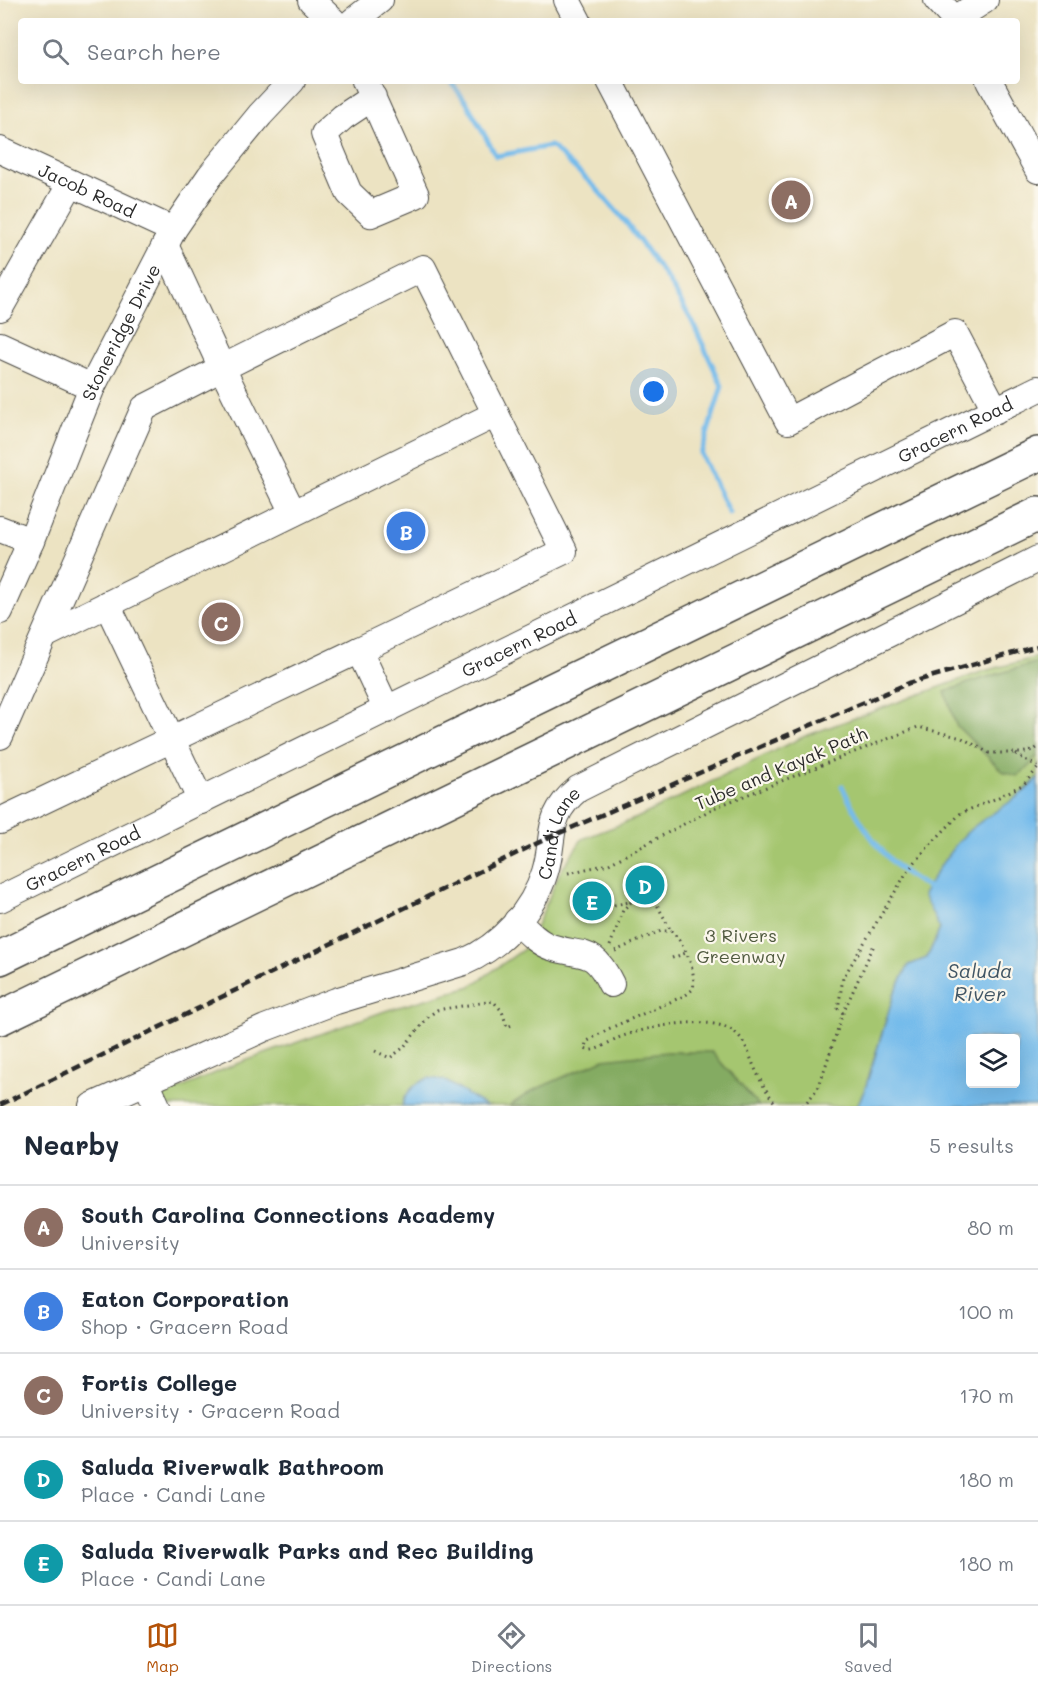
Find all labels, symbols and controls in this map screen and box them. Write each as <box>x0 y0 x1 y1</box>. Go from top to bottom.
search box <box>18 18 1020 84</box>
icon: search <box>39 35 72 68</box>
text: Search here <box>87 37 221 66</box>
street label: Jacob Road <box>35 157 140 223</box>
pin: A <box>772 178 810 222</box>
street label: Stoneridge Drive <box>76 260 166 404</box>
your location <box>639 377 668 406</box>
street label: Gracern Road <box>894 391 1016 468</box>
pin: B <box>386 508 426 554</box>
pin: C <box>202 600 240 644</box>
street label: Gracern Road <box>457 606 580 682</box>
street label: Tube and Kayak Path <box>691 721 871 815</box>
street label: Candi Lane <box>531 781 585 883</box>
street label: Gracern Road <box>21 820 144 897</box>
pin: D <box>626 862 664 908</box>
pin: E <box>572 878 612 924</box>
park label: 3 Rivers Greenway <box>696 923 786 968</box>
water label: Saluda River <box>948 957 1012 1006</box>
map controls <box>966 1034 1020 1088</box>
button: layers <box>966 1034 1020 1088</box>
text: Nearby <box>24 1128 119 1162</box>
text: 5 results <box>929 1132 1014 1158</box>
text: South Carolina Connections Academy <box>81 1200 495 1229</box>
text: A <box>37 1214 50 1240</box>
text: 80 m <box>967 1214 1014 1240</box>
text: University <box>81 1229 180 1255</box>
text: Eaton Corporation <box>81 1284 289 1313</box>
text: B <box>37 1298 50 1324</box>
text: 100 m <box>958 1298 1014 1324</box>
text: Shop · Gracern Road <box>81 1313 288 1339</box>
text: Fortis College <box>81 1368 237 1397</box>
text: C <box>36 1382 51 1408</box>
text: 170 m <box>959 1382 1014 1408</box>
text: University · Gracern Road <box>81 1397 340 1423</box>
text: Saluda Riverwalk Bathroom <box>81 1452 384 1481</box>
text: D <box>36 1466 51 1492</box>
text: 180 m <box>958 1466 1014 1492</box>
text: Place · Candi Lane <box>81 1481 266 1507</box>
text: Saluda Riverwalk Parks and Rec Building <box>81 1536 534 1565</box>
text: E <box>37 1550 50 1576</box>
text: 180 m <box>958 1550 1014 1576</box>
text: Place · Candi Lane <box>81 1565 266 1591</box>
tab: Map <box>146 1619 179 1676</box>
tab: Directions <box>471 1619 552 1676</box>
tab: Saved <box>844 1619 892 1676</box>

